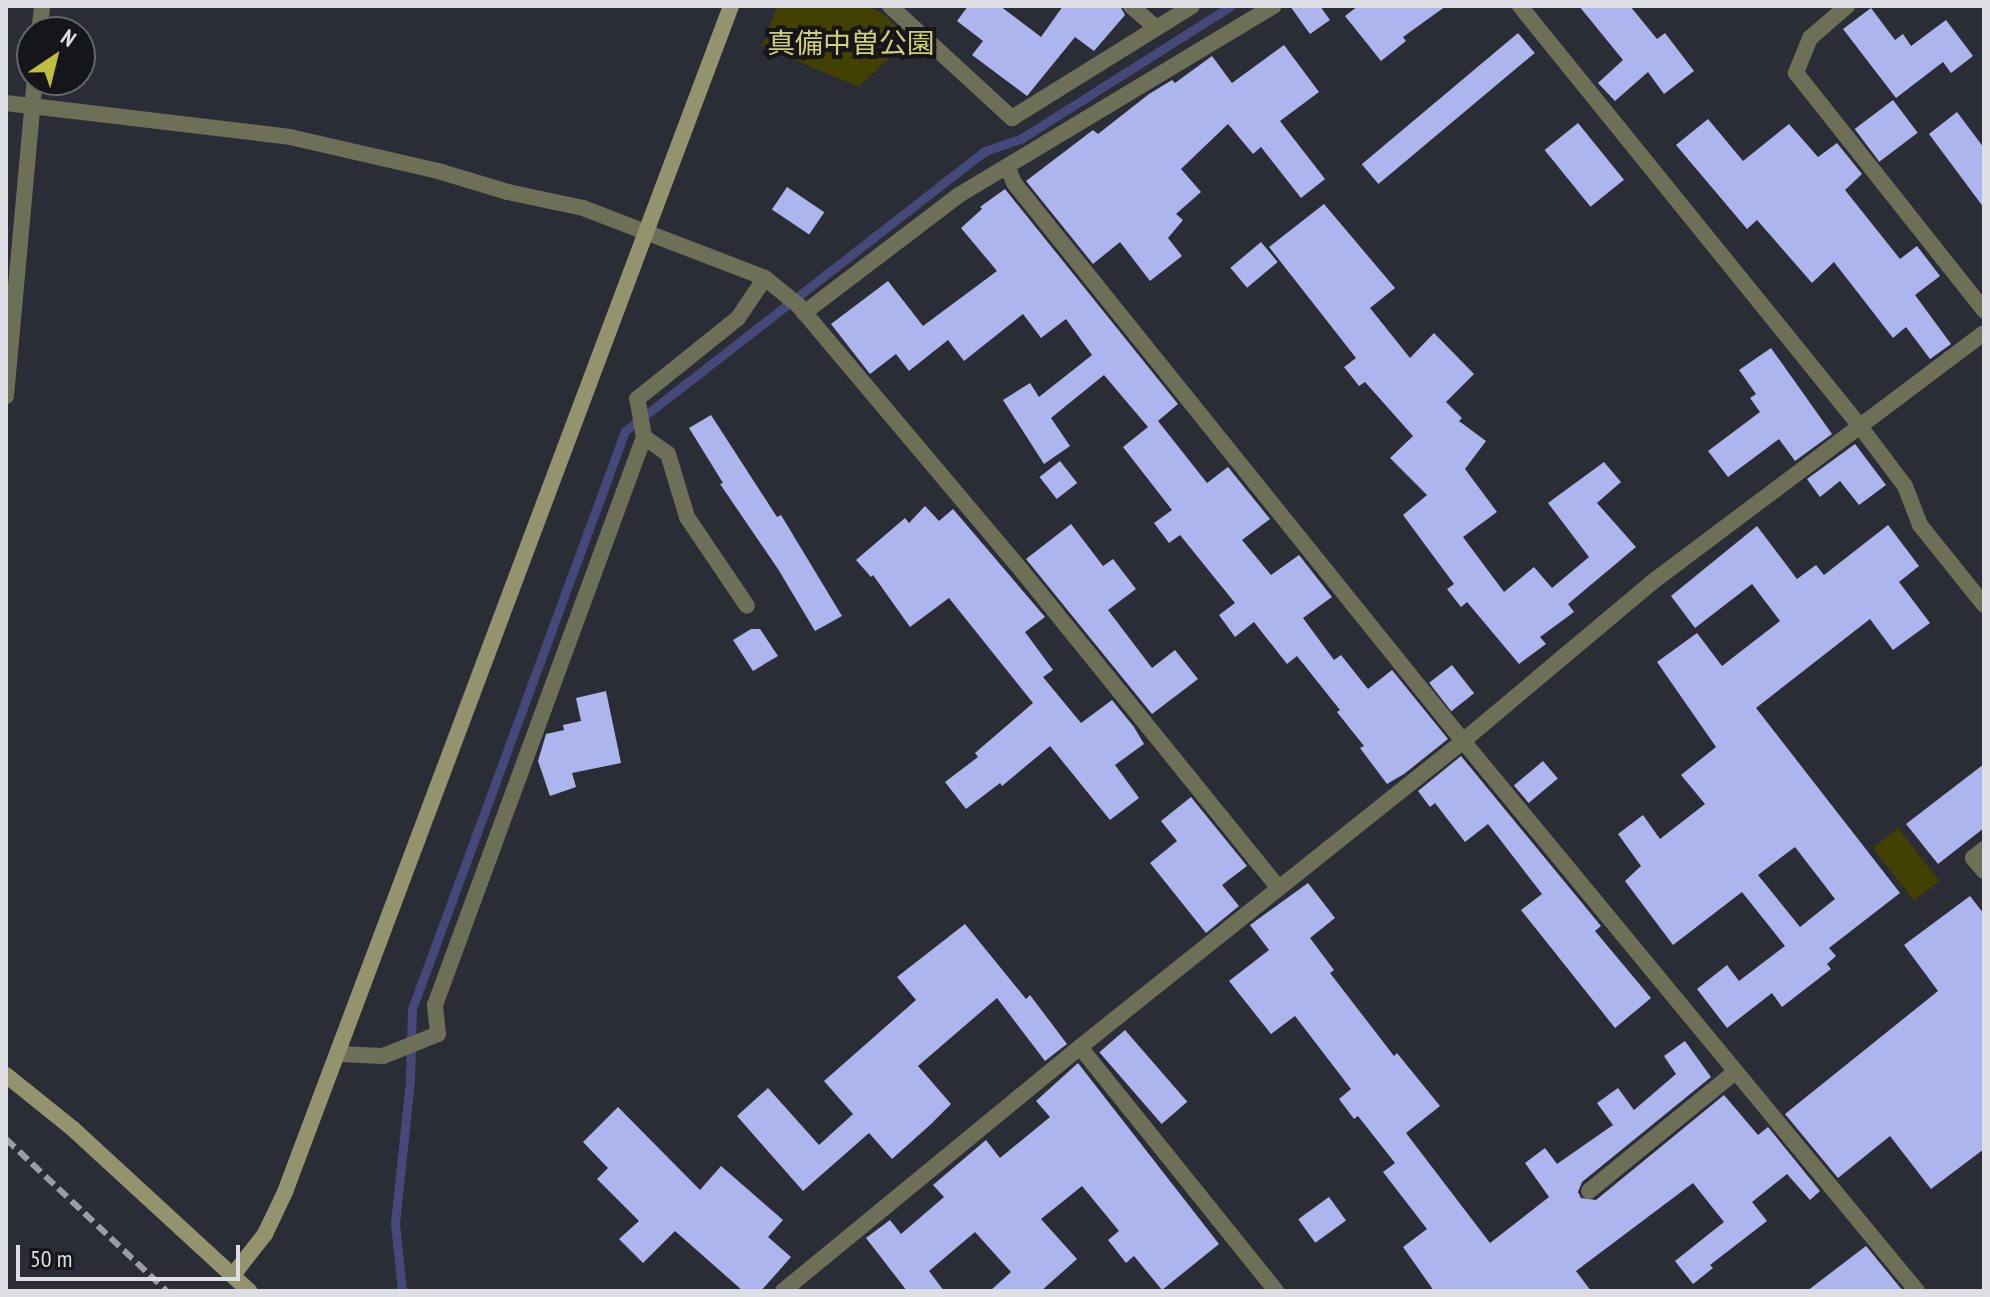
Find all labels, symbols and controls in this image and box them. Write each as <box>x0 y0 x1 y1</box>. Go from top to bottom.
north arrow <box>16 16 96 96</box>
text: N <box>56 23 82 53</box>
park label: 真備中曽公園 <box>767 26 935 60</box>
scale bar <box>20 1229 244 1279</box>
text: 50 m <box>30 1243 72 1274</box>

